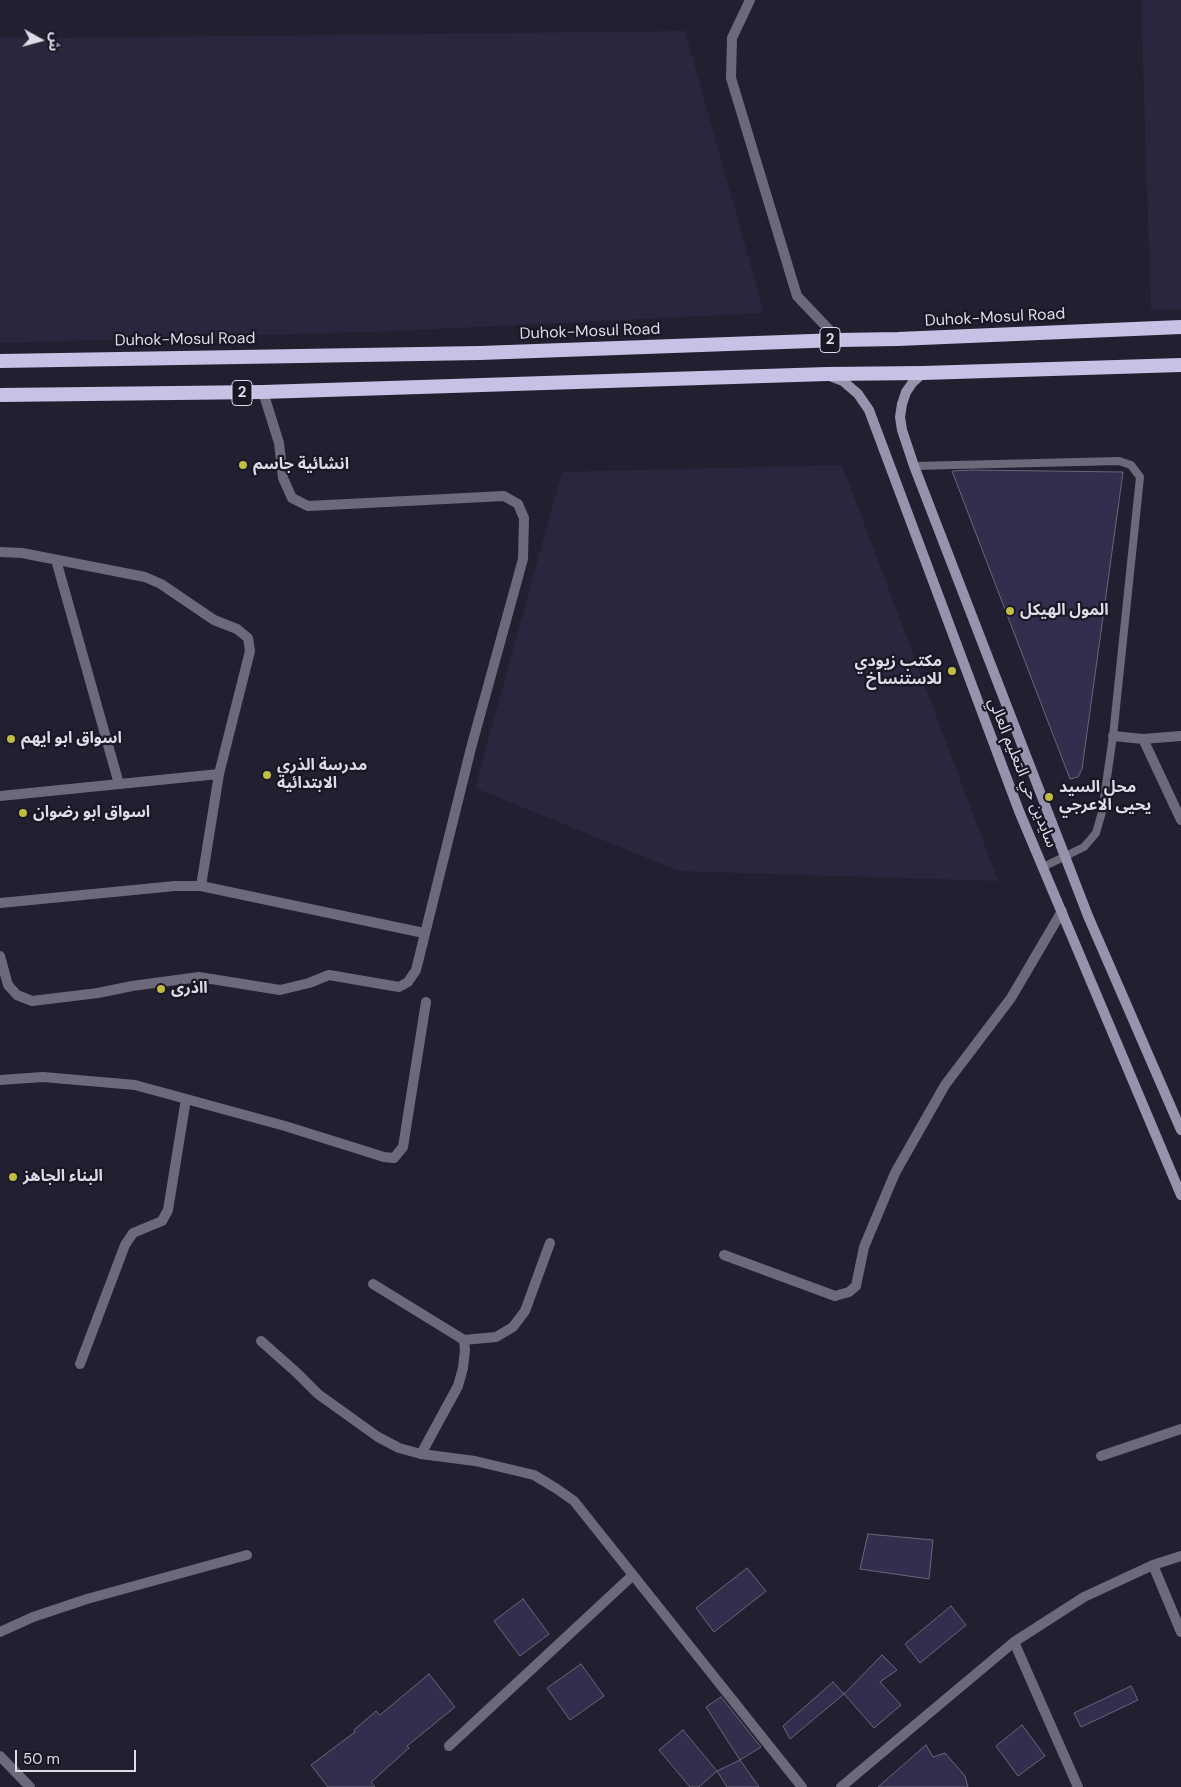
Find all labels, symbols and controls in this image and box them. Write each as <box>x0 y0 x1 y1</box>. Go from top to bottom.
north arrow <box>15 15 65 65</box>
text: ش <box>45 31 65 52</box>
street label: Duhok-Mosul Road <box>924 305 1066 331</box>
street label: Duhok-Mosul Road <box>519 320 661 344</box>
road number: 2 <box>820 328 840 352</box>
street label: Duhok-Mosul Road <box>114 329 256 351</box>
road number: 2 <box>232 380 252 406</box>
place label: انشائية جاسم <box>253 455 349 475</box>
marker: انشائية جاسم <box>237 459 249 471</box>
place label: المول الهيكل <box>1020 601 1109 621</box>
marker: المول الهيكل <box>1004 605 1016 617</box>
place label: مكتب زيودي للاستنساخ <box>854 652 942 690</box>
marker: مكتب زيودي للاستنساخ <box>946 665 958 677</box>
street label: سايدين حي التعليم العالي <box>983 695 1061 851</box>
place label: اسواق ابو ايهم <box>21 729 122 749</box>
marker: اسواق ابو ايهم <box>5 733 17 745</box>
place label: مدرسة الذرى الابتدائية <box>277 756 367 794</box>
marker: مدرسة الذرى الابتدائية <box>261 769 273 781</box>
place label: محل السيد يحيى الاعرجي <box>1059 778 1151 816</box>
marker: محل السيد يحيى الاعرجي <box>1043 791 1055 803</box>
place label: اسواق ابو رضوان <box>33 803 150 823</box>
marker: اسواق ابو رضوان <box>17 807 29 819</box>
place label: ااذرى <box>171 979 208 999</box>
marker: ااذرى <box>155 983 167 995</box>
place label: البناء الجاهز <box>23 1167 103 1187</box>
marker: البناء الجاهز <box>7 1171 19 1183</box>
scale bar <box>18 1740 139 1772</box>
text: 50 m <box>23 1749 60 1769</box>

